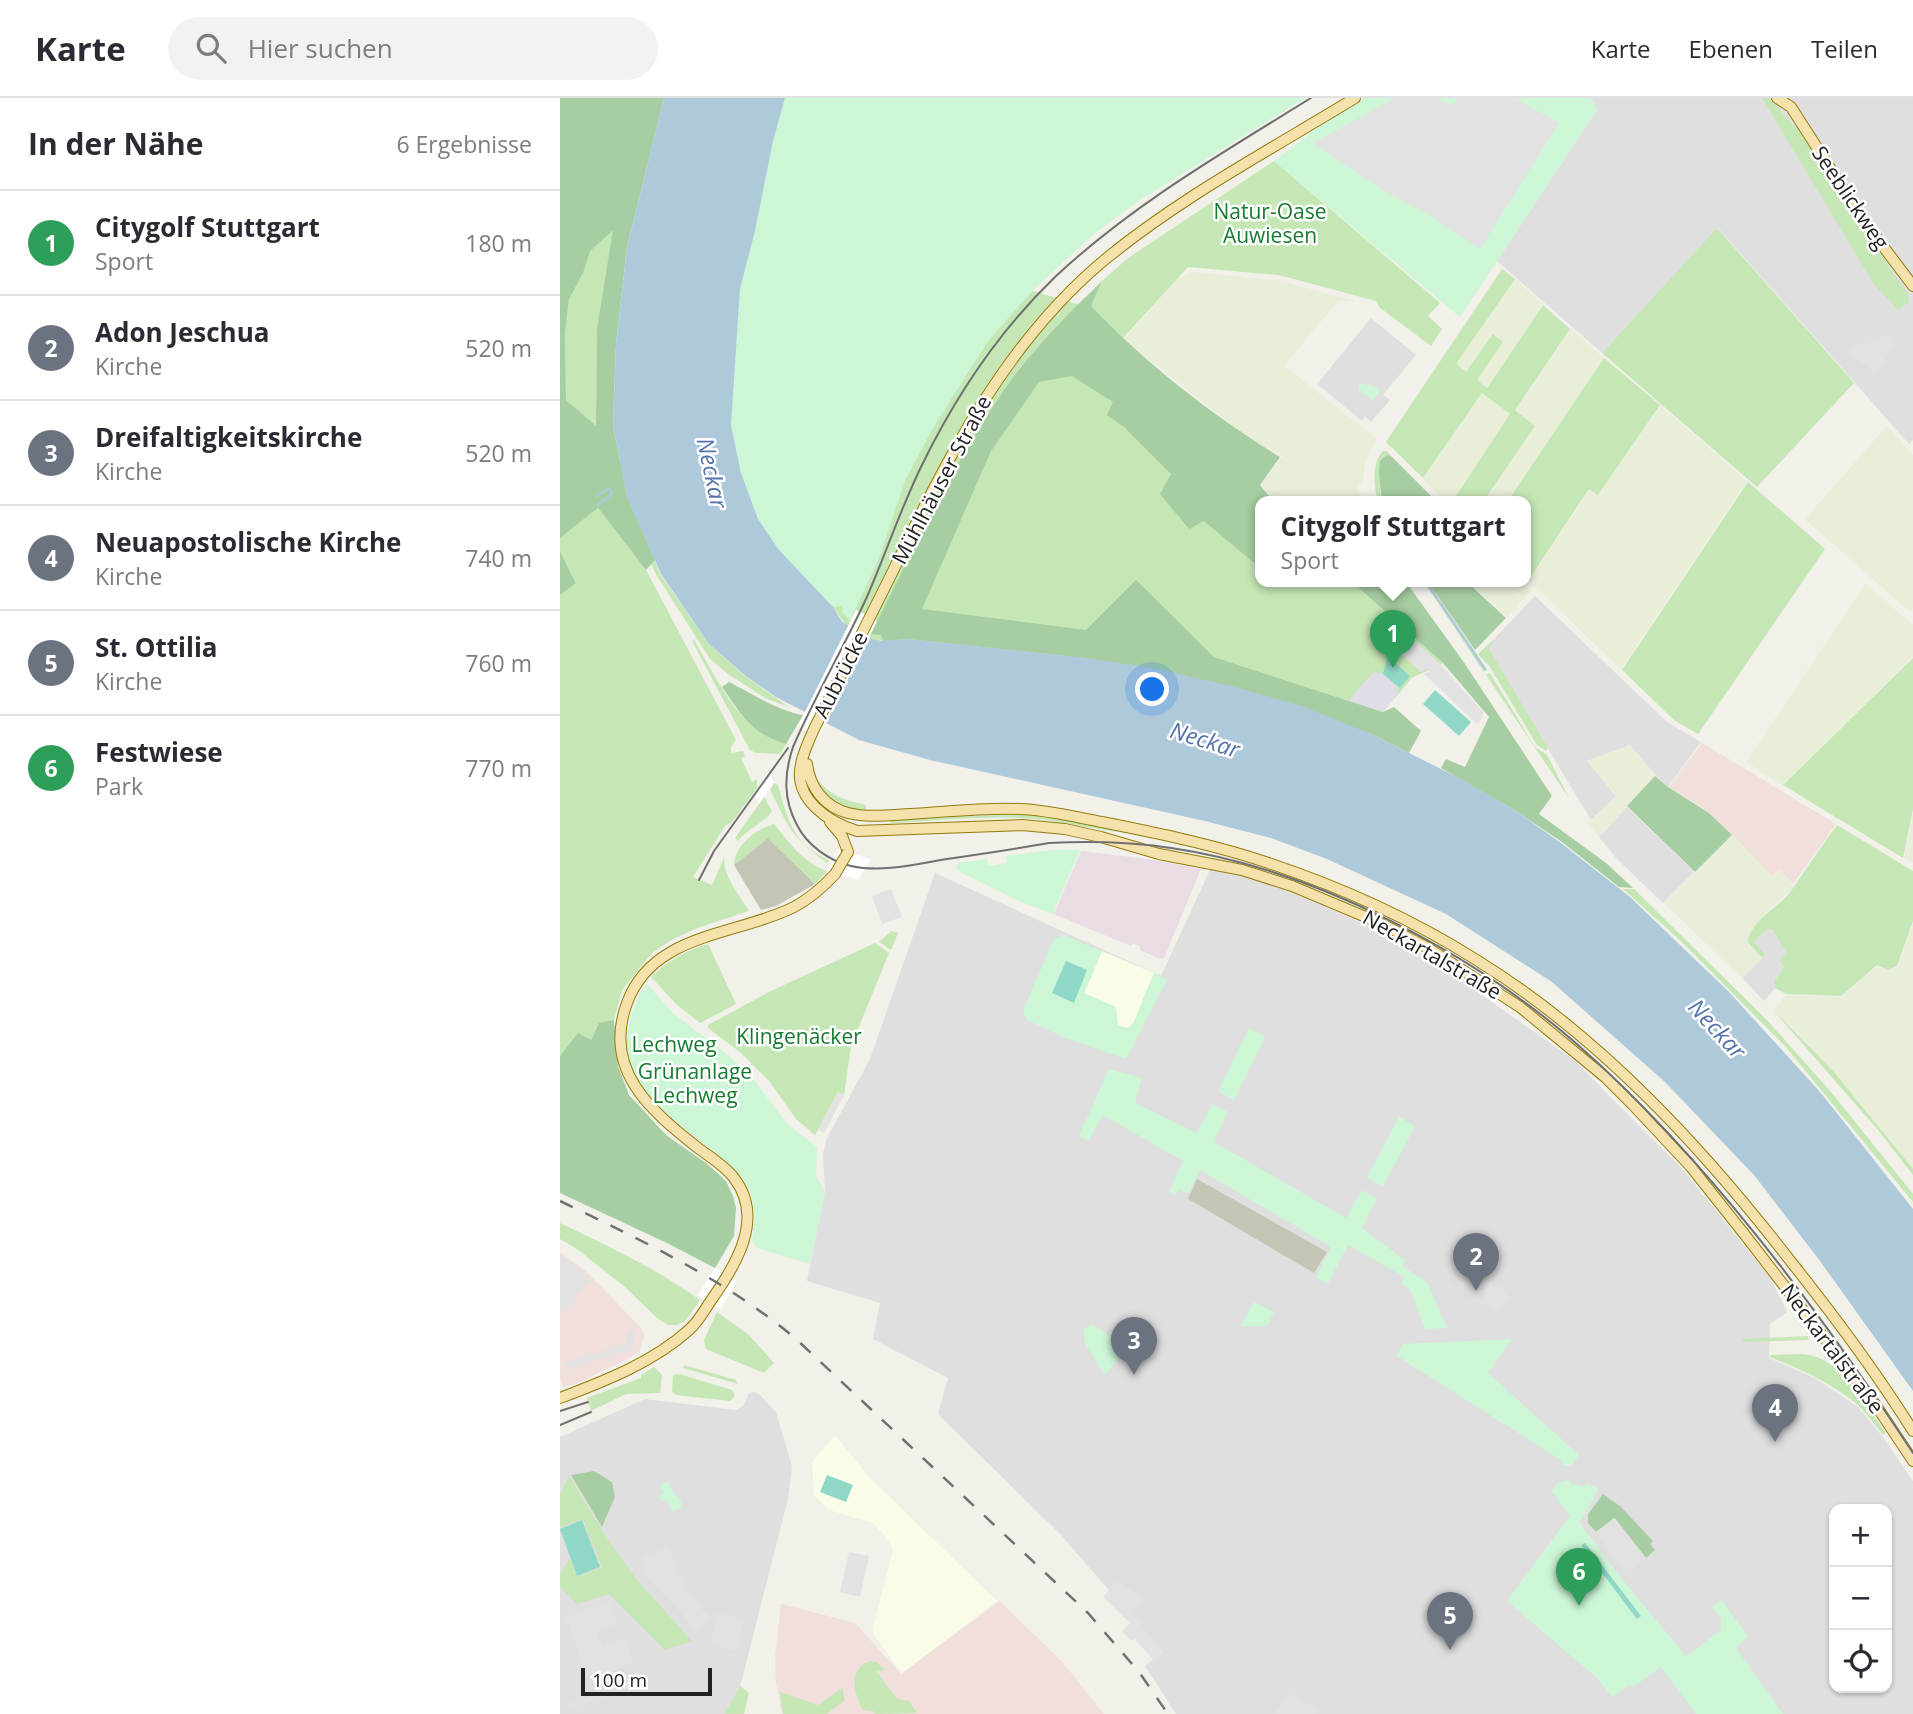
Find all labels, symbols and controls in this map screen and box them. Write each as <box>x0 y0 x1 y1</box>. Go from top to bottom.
search box <box>168 17 658 80</box>
text: Karte <box>35 26 126 71</box>
icon: search <box>192 29 230 67</box>
text: Hier suchen <box>248 30 393 66</box>
text: Karte <box>1591 32 1651 65</box>
text: Ebenen <box>1689 32 1773 65</box>
text: Teilen <box>1811 32 1878 65</box>
text: In der Nähe <box>28 123 204 164</box>
text: 6 Ergebnisse <box>396 128 532 160</box>
street label: Seeblickweg <box>1806 140 1896 255</box>
park label: Natur-Oase Auwiesen <box>1214 197 1327 249</box>
text: Citygolf Stuttgart <box>95 209 320 245</box>
text: 1 <box>44 227 58 259</box>
text: 180 m <box>465 227 532 259</box>
text: Sport <box>95 245 153 277</box>
text: Adon Jeschua <box>95 314 269 350</box>
text: 2 <box>44 332 58 364</box>
text: 520 m <box>465 332 532 364</box>
text: Kirche <box>95 350 162 382</box>
street label: Mühlhäuser Straße <box>885 390 997 569</box>
text: Dreifaltigkeitskirche <box>95 419 362 455</box>
water label: Neckar <box>690 435 736 512</box>
text: 3 <box>44 437 58 469</box>
text: 520 m <box>465 437 532 469</box>
text: Kirche <box>95 455 162 487</box>
popup <box>1255 496 1531 587</box>
text: Citygolf Stuttgart <box>1281 508 1505 544</box>
text: Neuapostolische Kirche <box>95 524 401 560</box>
text: 4 <box>44 542 58 574</box>
text: 740 m <box>465 542 532 574</box>
text: Sport <box>1281 544 1339 576</box>
text: Kirche <box>95 560 162 592</box>
pin: 1 <box>1370 610 1416 668</box>
street label: Aubrücke <box>806 627 874 722</box>
text: St. Ottilia <box>95 629 218 665</box>
text: 5 <box>44 647 58 679</box>
text: 760 m <box>465 647 532 679</box>
text: Kirche <box>95 665 162 697</box>
your location <box>1135 672 1169 706</box>
water label: Neckar <box>1166 713 1245 765</box>
text: Festwiese <box>95 734 223 770</box>
text: 6 <box>44 752 58 784</box>
text: 770 m <box>465 752 532 784</box>
text: Park <box>95 770 143 802</box>
street label: Neckartalstraße <box>1358 903 1507 1005</box>
water label: Neckar <box>1682 991 1754 1066</box>
park label: Klingenäcker <box>736 1022 862 1050</box>
park label: Lechweg <box>631 1030 717 1058</box>
park label: Grünanlage Lechweg <box>638 1057 752 1109</box>
pin: 2 <box>1453 1233 1499 1291</box>
street label: Neckartalstraße <box>1775 1278 1891 1419</box>
pin: 3 <box>1111 1317 1157 1375</box>
pin: 4 <box>1752 1384 1798 1442</box>
map controls <box>1829 1504 1892 1693</box>
button: + <box>1829 1504 1892 1567</box>
pin: 6 <box>1556 1548 1602 1606</box>
button: − <box>1829 1567 1892 1630</box>
pin: 5 <box>1427 1592 1473 1650</box>
button: locate <box>1829 1630 1892 1693</box>
scale bar <box>581 1665 712 1697</box>
text: 100 m <box>592 1667 647 1693</box>

